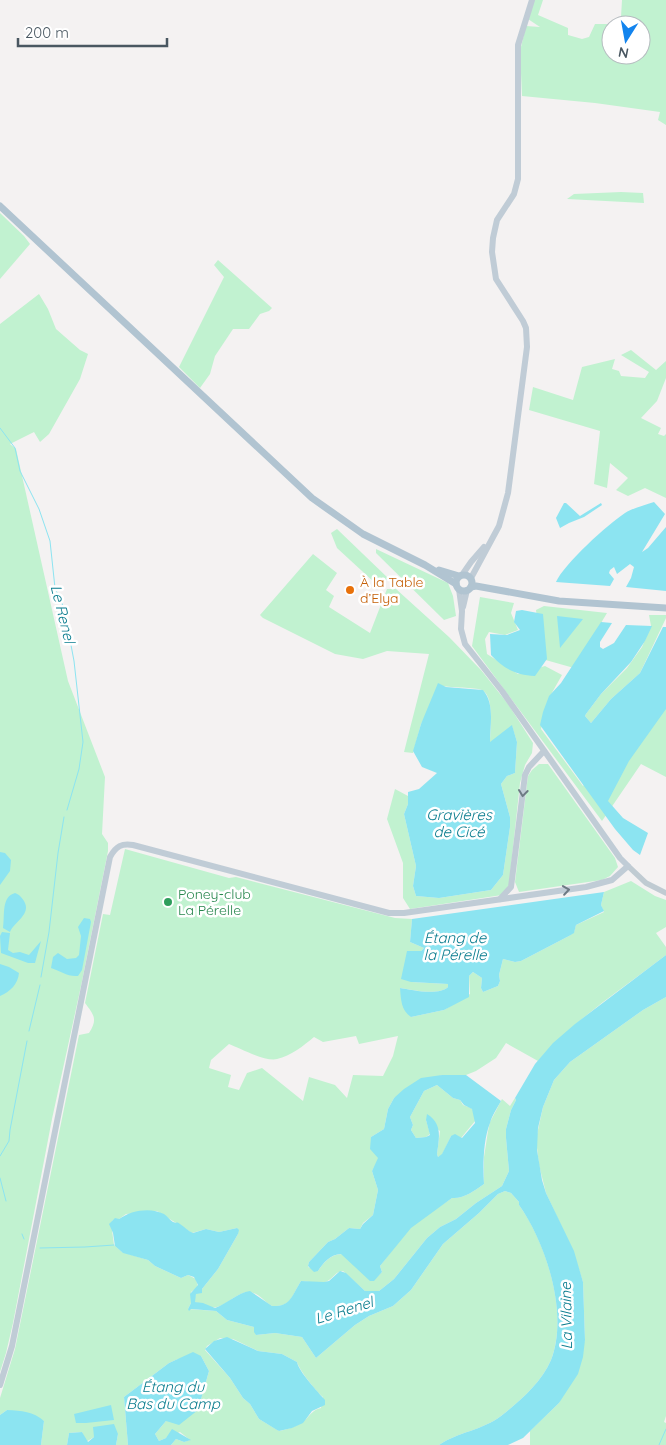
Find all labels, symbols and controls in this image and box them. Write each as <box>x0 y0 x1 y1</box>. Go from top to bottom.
scale bar <box>18 15 166 47</box>
north arrow <box>601 15 651 65</box>
text: 200 m <box>25 23 69 42</box>
text: N <box>617 43 630 63</box>
place label: À la Table d’Elya <box>360 573 424 607</box>
water label: Le Renel <box>47 583 80 647</box>
marker: À la Table d’Elya <box>344 584 356 596</box>
one-way arrow <box>518 788 528 797</box>
water label: Gravières de Cicé <box>426 805 493 841</box>
place label: Poney-club La Pérelle <box>178 885 251 919</box>
one-way arrow <box>562 885 570 896</box>
marker: Poney-club La Pérelle <box>162 896 174 908</box>
water label: Étang de la Pérelle <box>423 928 487 964</box>
water label: La Vilaine <box>556 1282 576 1350</box>
water label: Le Renel <box>313 1292 377 1328</box>
water label: Étang du Bas du Camp <box>126 1377 221 1413</box>

